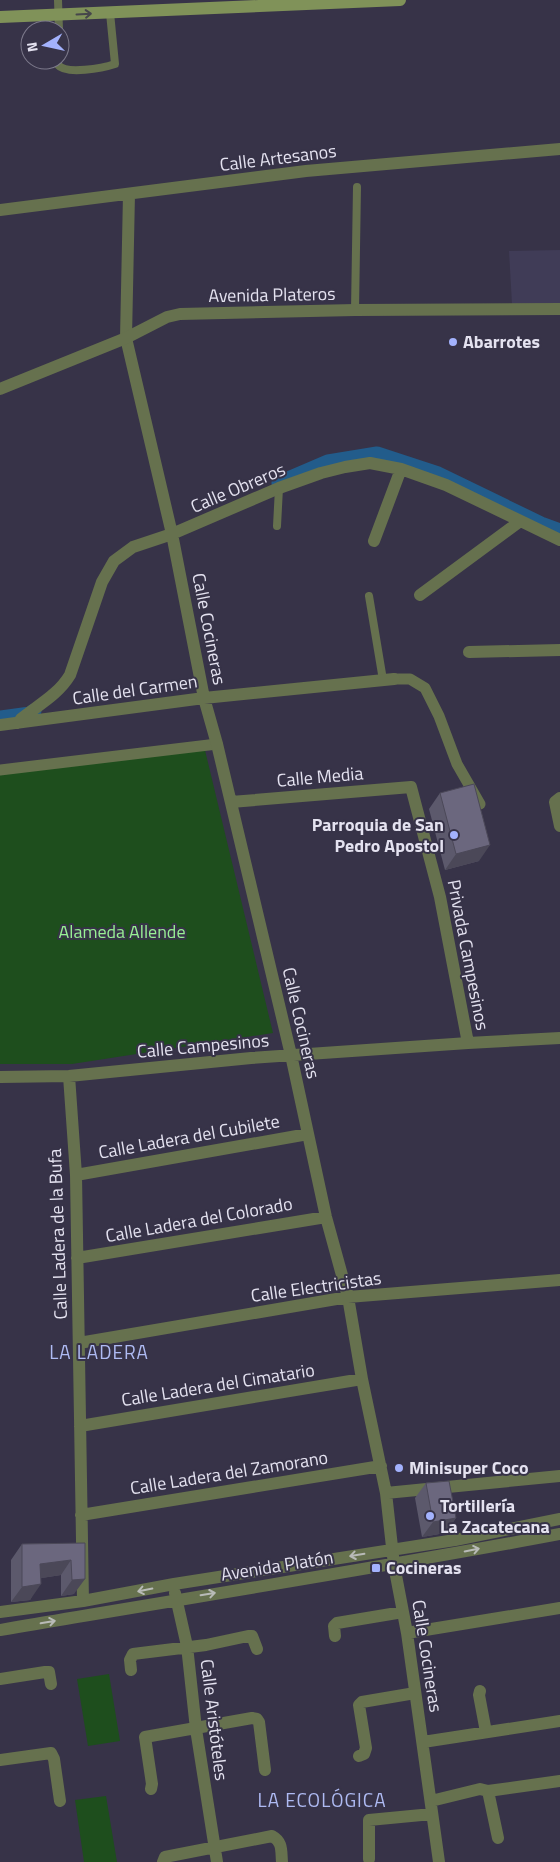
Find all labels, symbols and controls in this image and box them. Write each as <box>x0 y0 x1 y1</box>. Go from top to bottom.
one-way arrow <box>75 9 91 18</box>
north arrow <box>20 20 70 70</box>
text: N <box>21 41 43 54</box>
street label: Calle Artesanos <box>218 137 338 178</box>
street label: Avenida Plateros <box>208 280 336 309</box>
place label: Abarrotes <box>463 328 540 355</box>
marker: Abarrotes <box>447 336 459 348</box>
street label: Calle Obreros <box>186 455 289 520</box>
street label: Calle Cocineras <box>185 571 234 687</box>
street label: Calle del Carmen <box>71 667 199 712</box>
street label: Calle Media <box>276 759 364 794</box>
place label: Parroquia de San Pedro Apostol <box>312 811 444 859</box>
marker: Parroquia de San Pedro Apostol <box>448 829 460 841</box>
street label: Privada Campesinos <box>441 877 496 1033</box>
park label: Alameda Allende <box>59 918 185 945</box>
street label: Calle Cocineras <box>276 965 327 1081</box>
street label: Calle Campesinos <box>136 1026 270 1065</box>
street label: Calle Ladera del Cubilete <box>96 1107 282 1166</box>
street label: Calle Ladera de la Bufa <box>41 1148 74 1320</box>
street label: Calle Ladera del Colorado <box>103 1190 295 1249</box>
street label: Calle Electricistas <box>249 1264 383 1309</box>
district label: LA LADERA <box>49 1337 149 1366</box>
street label: Calle Ladera del Cimatario <box>119 1356 316 1413</box>
street label: Calle Ladera del Zamorano <box>128 1444 330 1501</box>
place label: Minisuper Coco <box>409 1454 529 1481</box>
marker: Minisuper Coco <box>393 1462 405 1474</box>
place label: Tortillería La Zacatecana <box>440 1492 550 1540</box>
marker: Tortillería La Zacatecana <box>424 1510 436 1522</box>
street label: Avenida Platón <box>219 1543 335 1588</box>
one-way arrow <box>464 1545 480 1555</box>
one-way arrow <box>349 1550 365 1560</box>
place label: Cocineras <box>386 1554 461 1581</box>
marker: Cocineras <box>370 1562 382 1574</box>
one-way arrow <box>137 1585 153 1595</box>
one-way arrow <box>200 1589 216 1599</box>
street label: Calle Cocineras <box>405 1598 450 1714</box>
one-way arrow <box>40 1616 56 1626</box>
street label: Calle Aristóteles <box>194 1658 235 1782</box>
district label: LA ECOLÓGICA <box>258 1785 386 1814</box>

